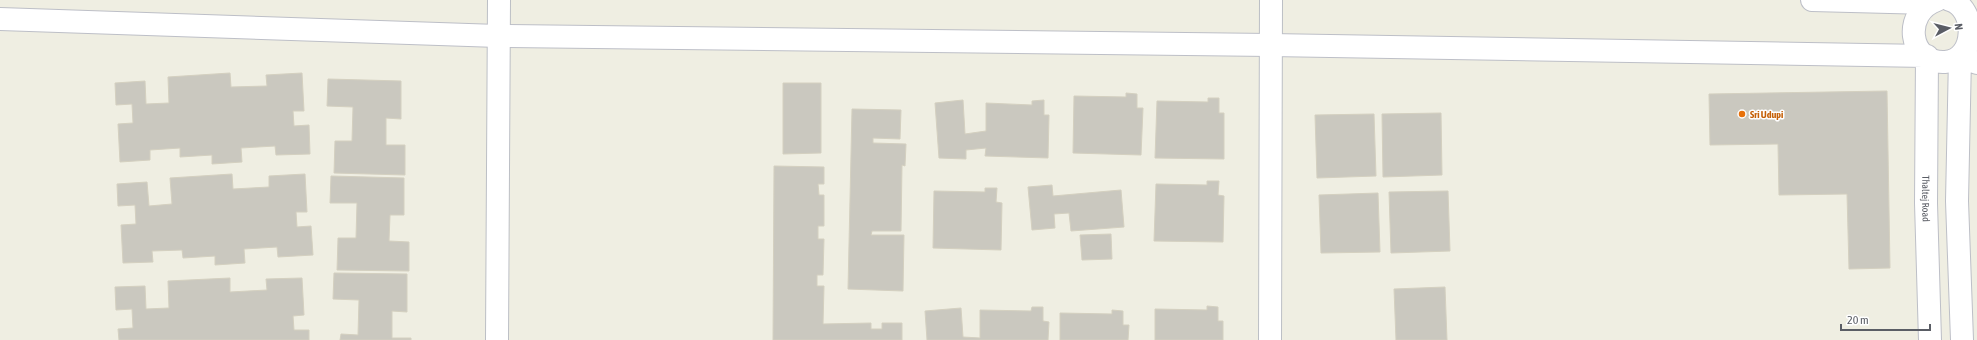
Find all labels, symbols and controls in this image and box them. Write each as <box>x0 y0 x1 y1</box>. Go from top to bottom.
north arrow <box>1929 8 1969 48</box>
text: N <box>1953 23 1965 31</box>
marker: Sri Udupi <box>1737 109 1747 119</box>
place label: Sri Udupi <box>1750 109 1783 120</box>
street label: Thaltej Road <box>1920 175 1932 222</box>
scale bar <box>1841 306 1930 332</box>
text: 20 m <box>1847 313 1869 327</box>

